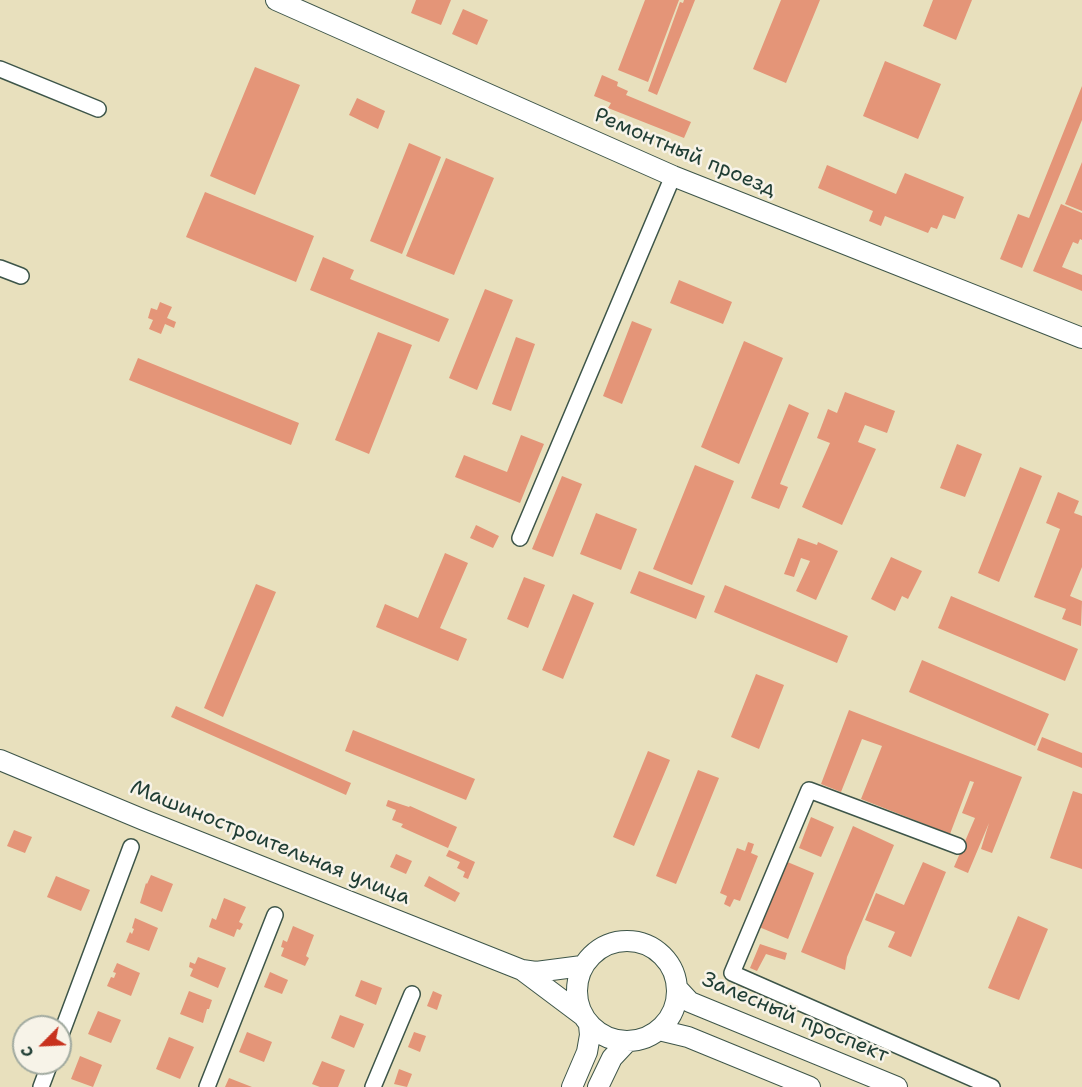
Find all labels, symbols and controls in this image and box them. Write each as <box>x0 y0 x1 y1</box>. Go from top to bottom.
street label: Ремонтный проезд <box>590 103 780 203</box>
street label: Машиностроительная улица <box>126 775 414 911</box>
street label: Залесный проспект <box>698 967 892 1069</box>
north arrow <box>12 1015 72 1075</box>
text: С <box>15 1043 39 1060</box>

